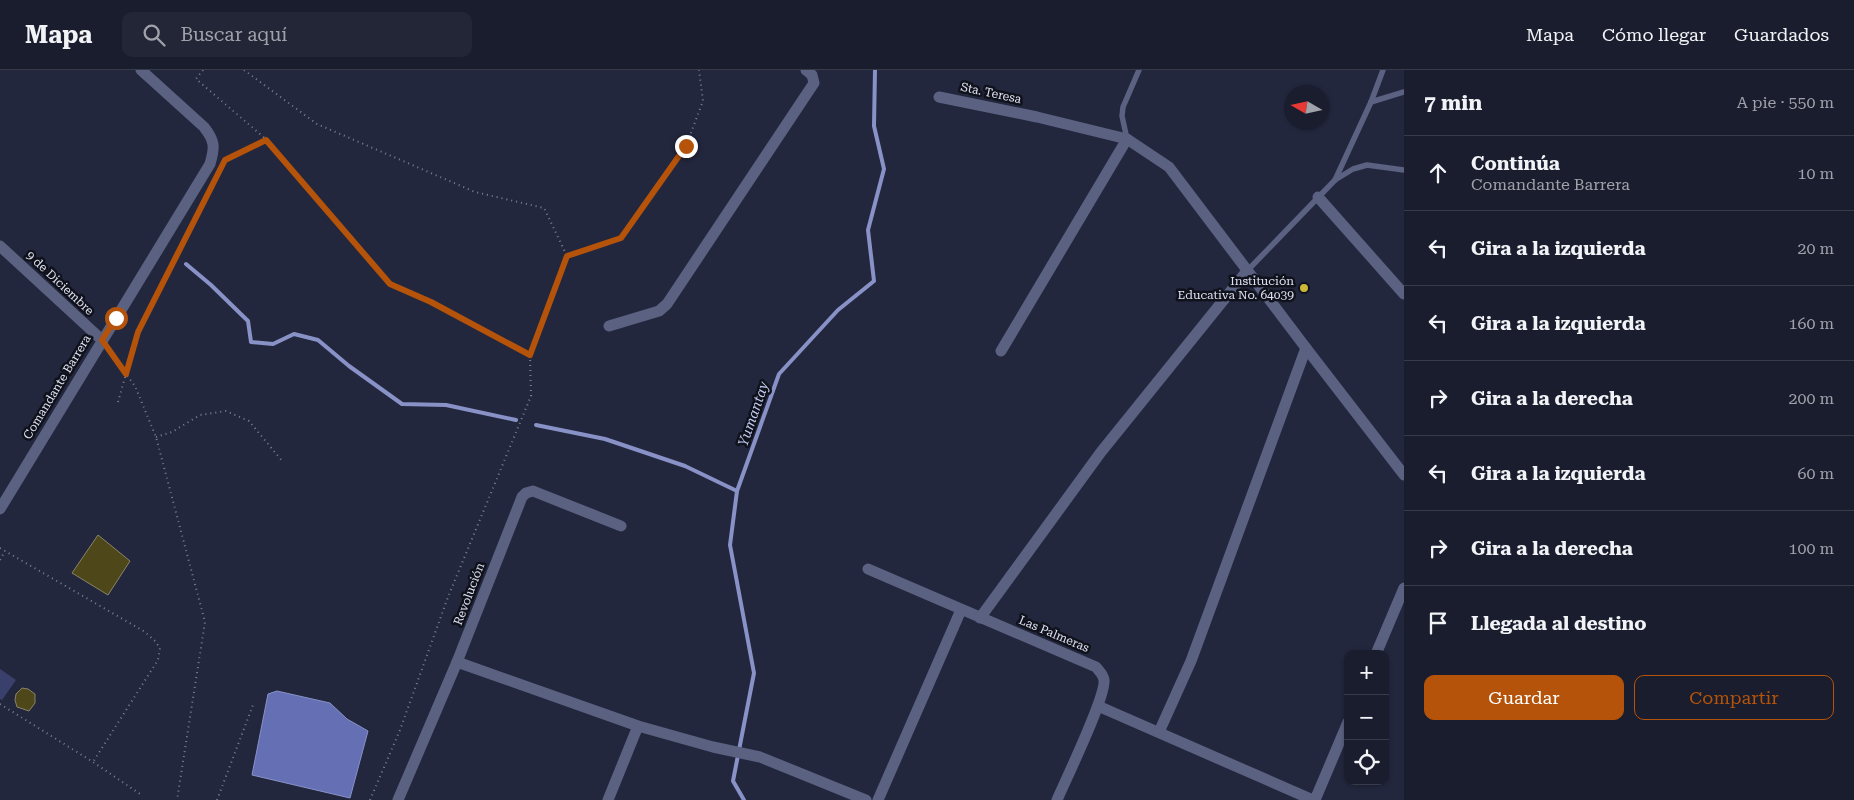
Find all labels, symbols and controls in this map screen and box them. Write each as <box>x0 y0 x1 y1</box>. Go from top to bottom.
search box <box>122 12 472 57</box>
text: Mapa <box>25 21 92 49</box>
icon: search <box>140 21 168 49</box>
text: Buscar aquí <box>180 23 287 46</box>
text: Mapa <box>1526 24 1574 45</box>
text: Cómo llegar <box>1602 24 1706 45</box>
text: Guardados <box>1734 24 1829 45</box>
street label: Sta. Teresa <box>959 80 1023 106</box>
north arrow <box>1284 85 1329 130</box>
text: 7 min <box>1424 91 1482 115</box>
text: A pie · 550 m <box>1737 93 1834 112</box>
route end <box>675 135 698 158</box>
text: Continúa <box>1471 152 1560 175</box>
icon: ahead <box>1424 159 1452 187</box>
text: 10 m <box>1797 164 1834 183</box>
text: Comandante Barrera <box>1471 175 1630 194</box>
icon: left <box>1424 234 1452 262</box>
text: Gira a la izquierda <box>1471 237 1646 260</box>
text: 20 m <box>1797 239 1834 258</box>
street label: 9 de Diciembre <box>23 248 97 318</box>
place label: Institución Educativa No. 64039 <box>1177 274 1294 302</box>
marker: Institución Educativa No. 64039 <box>1298 282 1310 294</box>
route start <box>105 307 128 330</box>
icon: left <box>1424 309 1452 337</box>
text: Gira a la izquierda <box>1471 312 1646 335</box>
text: 160 m <box>1788 314 1834 333</box>
street label: Comandante Barrera <box>20 332 94 442</box>
water label: Yumantay <box>734 379 772 448</box>
icon: right <box>1424 384 1452 412</box>
text: Gira a la derecha <box>1471 387 1633 410</box>
text: 200 m <box>1788 389 1834 408</box>
icon: left <box>1424 459 1452 487</box>
text: Gira a la izquierda <box>1471 462 1646 485</box>
text: 60 m <box>1797 464 1834 483</box>
icon: right <box>1424 534 1452 562</box>
text: Gira a la derecha <box>1471 537 1633 560</box>
text: 100 m <box>1788 539 1834 558</box>
street label: Revolución <box>451 561 487 627</box>
icon: arrive <box>1424 609 1452 637</box>
text: Llegada al destino <box>1471 612 1647 635</box>
street label: Las Palmeras <box>1017 613 1091 655</box>
map controls <box>1344 650 1389 785</box>
button: + <box>1344 650 1389 695</box>
button: Guardar <box>1424 675 1624 720</box>
button: Compartir <box>1634 675 1834 720</box>
button: − <box>1344 695 1389 740</box>
button: locate <box>1344 740 1389 785</box>

